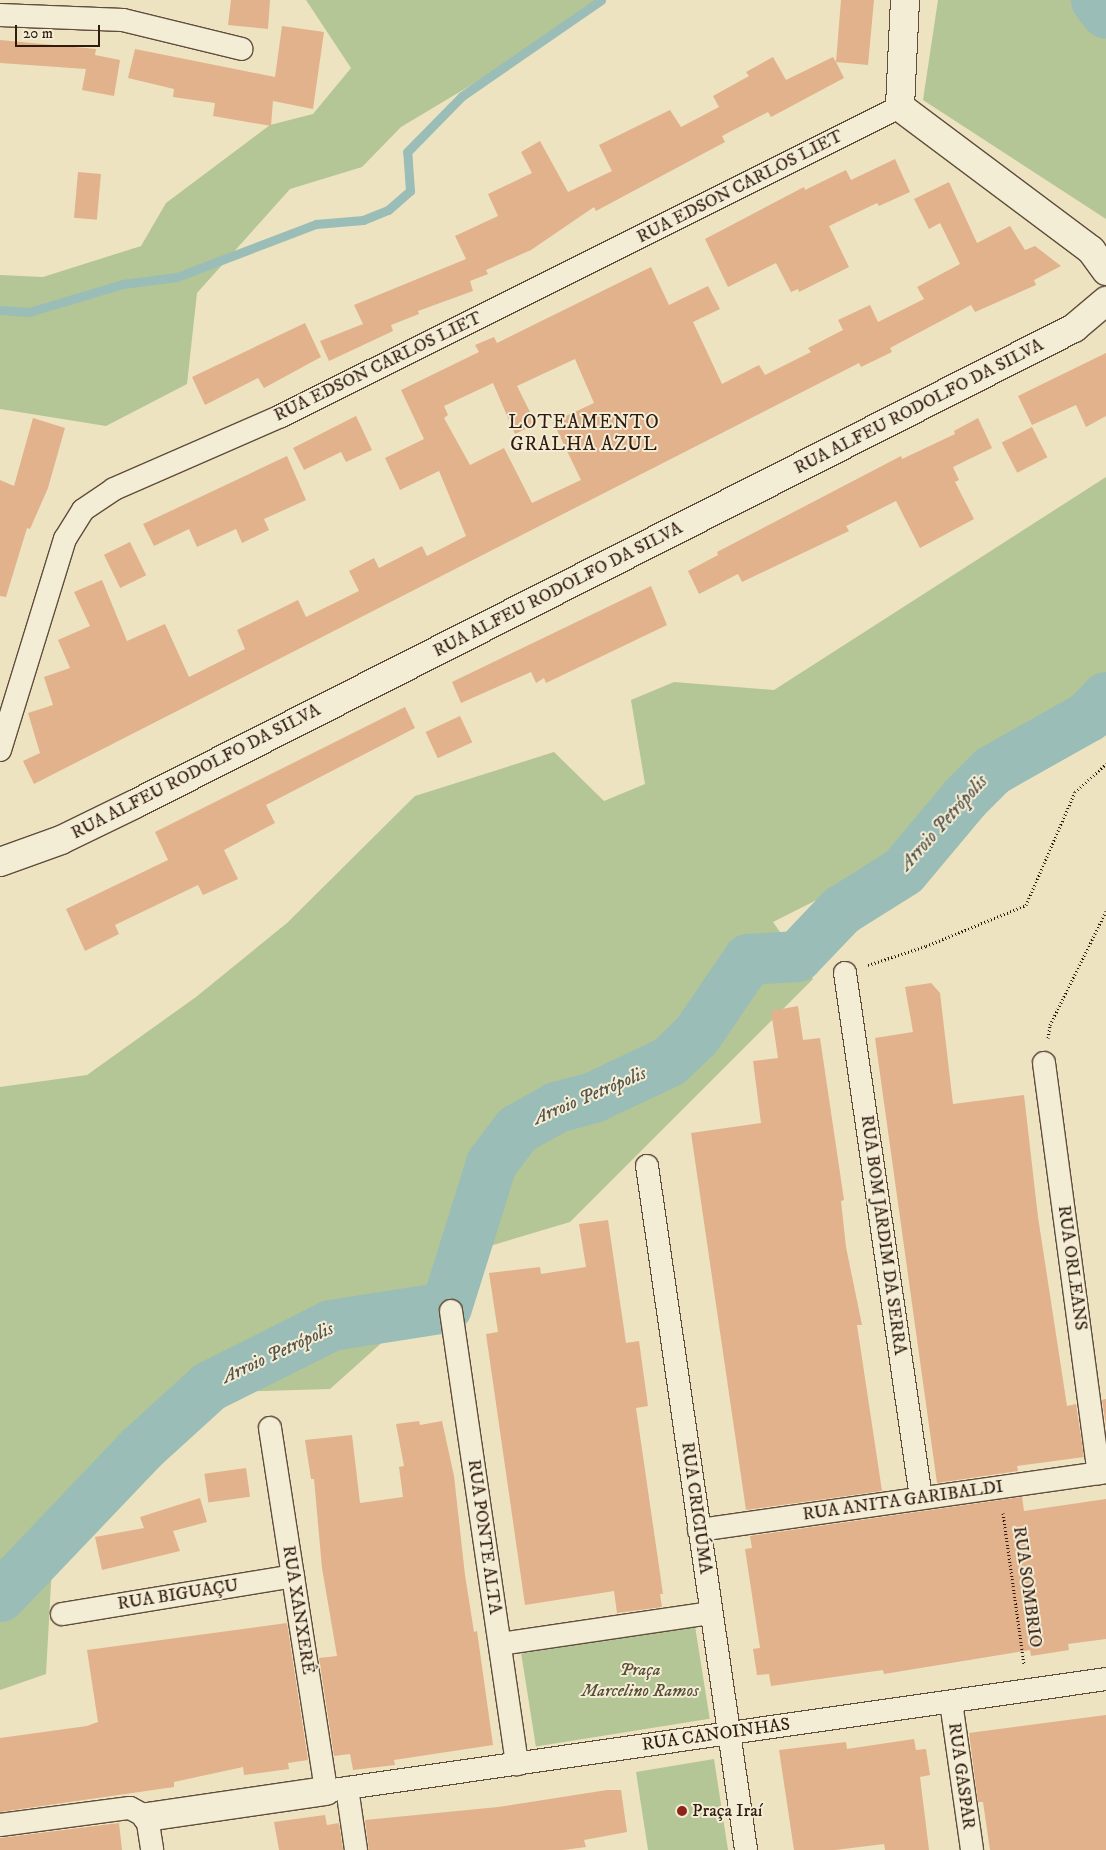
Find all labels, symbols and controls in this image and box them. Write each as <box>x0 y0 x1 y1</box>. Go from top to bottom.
scale bar <box>18 15 102 47</box>
text: 20 m <box>23 24 53 43</box>
street label: RUA EDSON CARLOS LIET <box>633 126 847 248</box>
street label: RUA EDSON CARLOS LIET <box>271 307 485 427</box>
street label: RUA ALFEU RODOLFO DA SILVA <box>791 335 1047 479</box>
district label: LOTEAMENTO GRALHA AZUL <box>507 412 661 456</box>
street label: RUA ALFEU RODOLFO DA SILVA <box>430 518 686 662</box>
street label: RUA ALFEU RODOLFO DA SILVA <box>68 700 324 844</box>
water label: Arroio Petrópolis <box>895 771 993 875</box>
water label: Arroio Petrópolis <box>530 1062 650 1130</box>
street label: RUA BOM JARDIM DA SERRA <box>855 1114 911 1356</box>
street label: RUA ORLEANS <box>1053 1204 1091 1332</box>
water label: Arroio Petrópolis <box>219 1317 337 1389</box>
street label: RUA CRICIÚMA <box>676 1441 716 1575</box>
street label: RUA PONTE ALTA <box>462 1458 506 1616</box>
street label: RUA ANITA GARIBALDI <box>801 1476 1005 1526</box>
street label: RUA SOMBRIO <box>1008 1525 1046 1649</box>
street label: RUA XANXERÊ <box>277 1544 319 1676</box>
street label: RUA BIGUAÇU <box>116 1575 240 1615</box>
park label: Praça Marcelino Ramos <box>581 1660 699 1702</box>
street label: RUA CANOINHAS <box>641 1714 791 1756</box>
street label: RUA GASPAR <box>943 1721 979 1831</box>
place label: Praça Iraí <box>692 1800 762 1822</box>
marker: Praça Iraí <box>676 1805 688 1817</box>

